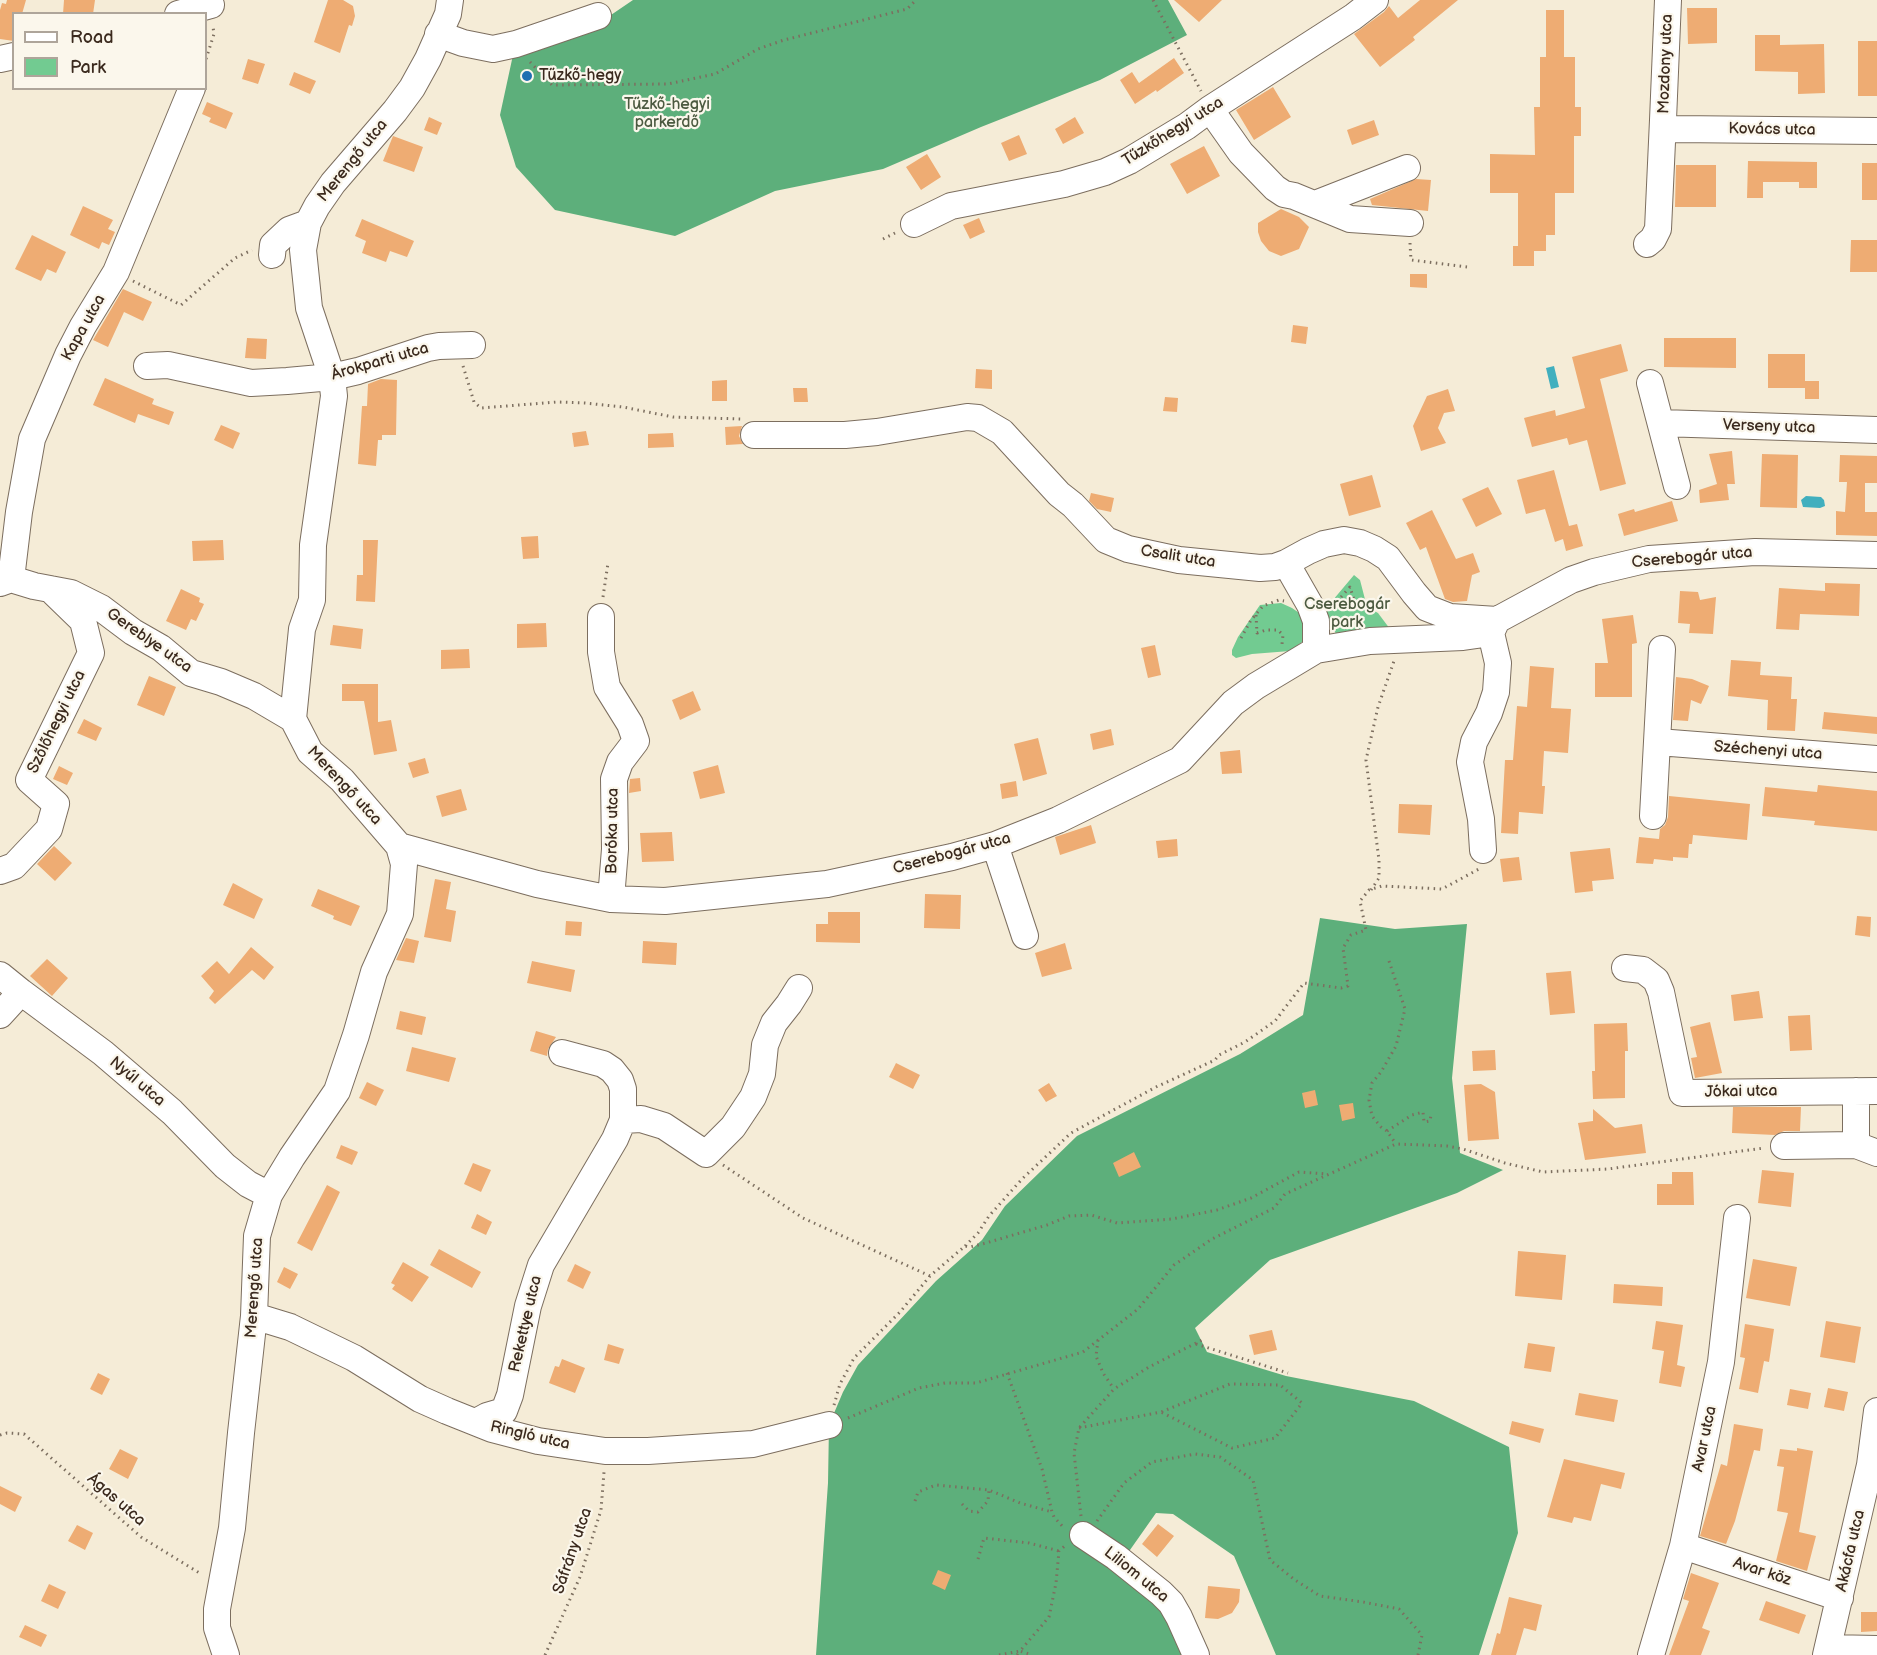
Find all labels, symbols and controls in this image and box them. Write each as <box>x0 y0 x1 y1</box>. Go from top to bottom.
legend <box>12 12 207 90</box>
street label: Mozdony utca <box>1655 14 1677 114</box>
text: Road <box>70 27 114 48</box>
text: Park <box>70 57 106 78</box>
place label: Tűzkő-hegy <box>539 66 621 86</box>
marker: Tűzkő-hegy <box>520 69 534 83</box>
street label: Tűzkőhegyi utca <box>1119 93 1227 171</box>
park label: Tűzkő-hegyi parkerdő <box>624 95 710 133</box>
street label: Merengő utca <box>314 116 392 206</box>
street label: Kovács utca <box>1728 120 1816 140</box>
street label: Kapa utca <box>58 292 110 364</box>
street label: Árokparti utca <box>329 339 431 385</box>
street label: Verseny utca <box>1722 416 1816 438</box>
street label: Csalit utca <box>1139 542 1217 572</box>
street label: Cserebogár utca <box>1631 543 1753 573</box>
park label: Cserebogár park <box>1304 595 1390 633</box>
street label: Gereblye utca <box>103 604 195 678</box>
street label: Szőlőhegyi utca <box>24 667 90 777</box>
street label: Széchenyi utca <box>1713 738 1823 764</box>
street label: Merengő utca <box>303 743 385 829</box>
street label: Boróka utca <box>603 788 623 874</box>
street label: Cserebogár utca <box>891 829 1013 879</box>
street label: Nyúl utca <box>105 1053 169 1111</box>
street label: Jókai utca <box>1704 1082 1778 1102</box>
street label: Merengő utca <box>242 1237 268 1339</box>
street label: Rekettye utca <box>506 1274 546 1374</box>
street label: Avar utca <box>1689 1404 1721 1474</box>
street label: Ringló utca <box>488 1418 572 1454</box>
street label: Ágas utca <box>83 1469 149 1531</box>
street label: Sáfrány utca <box>549 1505 597 1597</box>
street label: Akácfa utca <box>1832 1508 1870 1594</box>
street label: Liliom utca <box>1100 1543 1172 1607</box>
street label: Avar köz <box>1730 1554 1794 1590</box>

